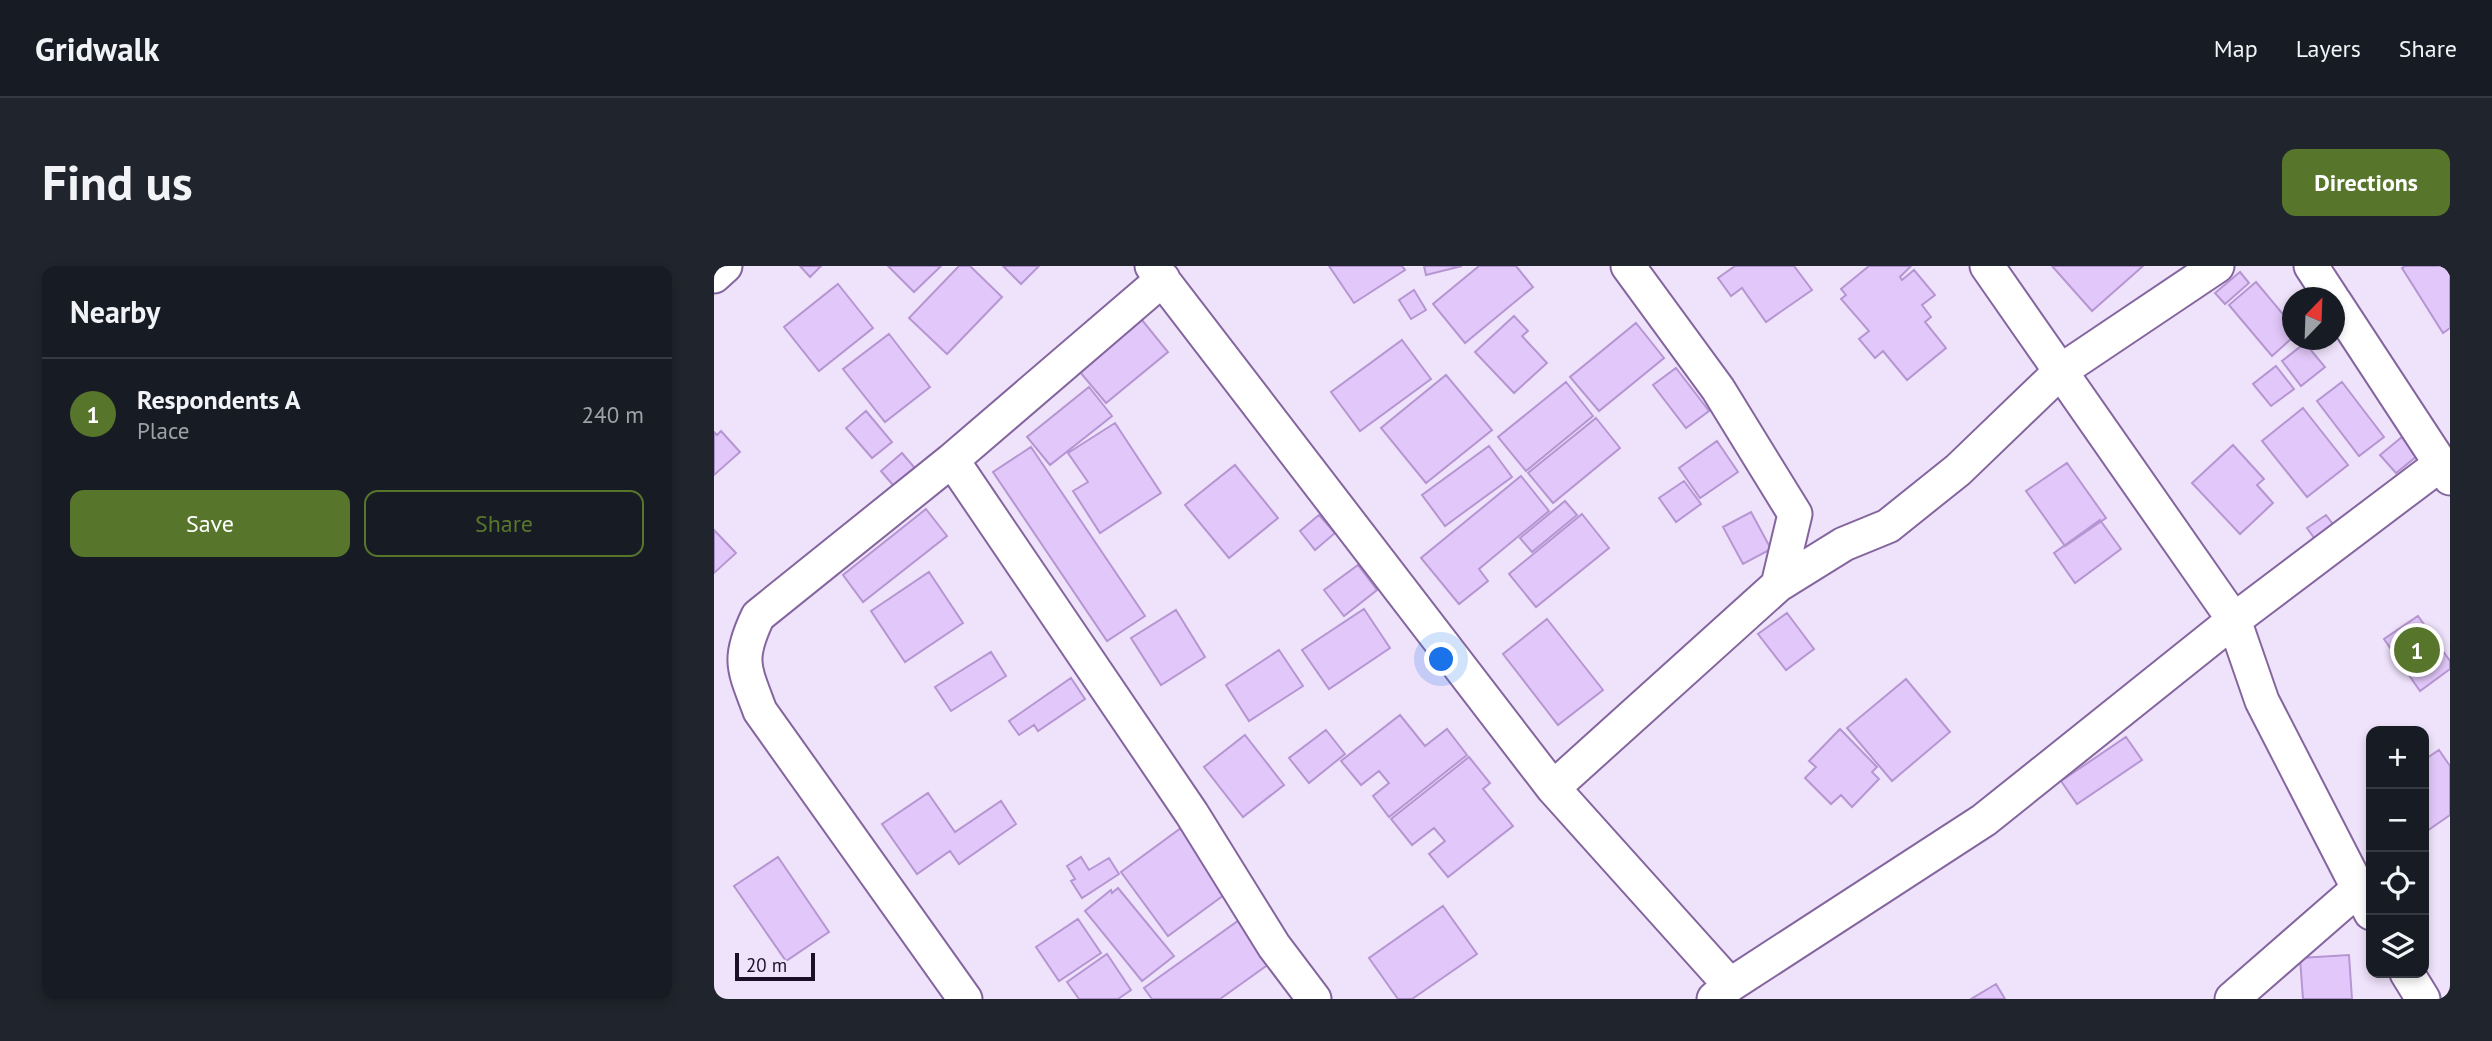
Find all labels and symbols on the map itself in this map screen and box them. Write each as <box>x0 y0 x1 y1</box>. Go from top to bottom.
north arrow <box>2282 287 2345 350</box>
pin: 1 <box>2394 624 2440 676</box>
your location <box>1424 642 1458 676</box>
scale bar <box>735 950 816 982</box>

